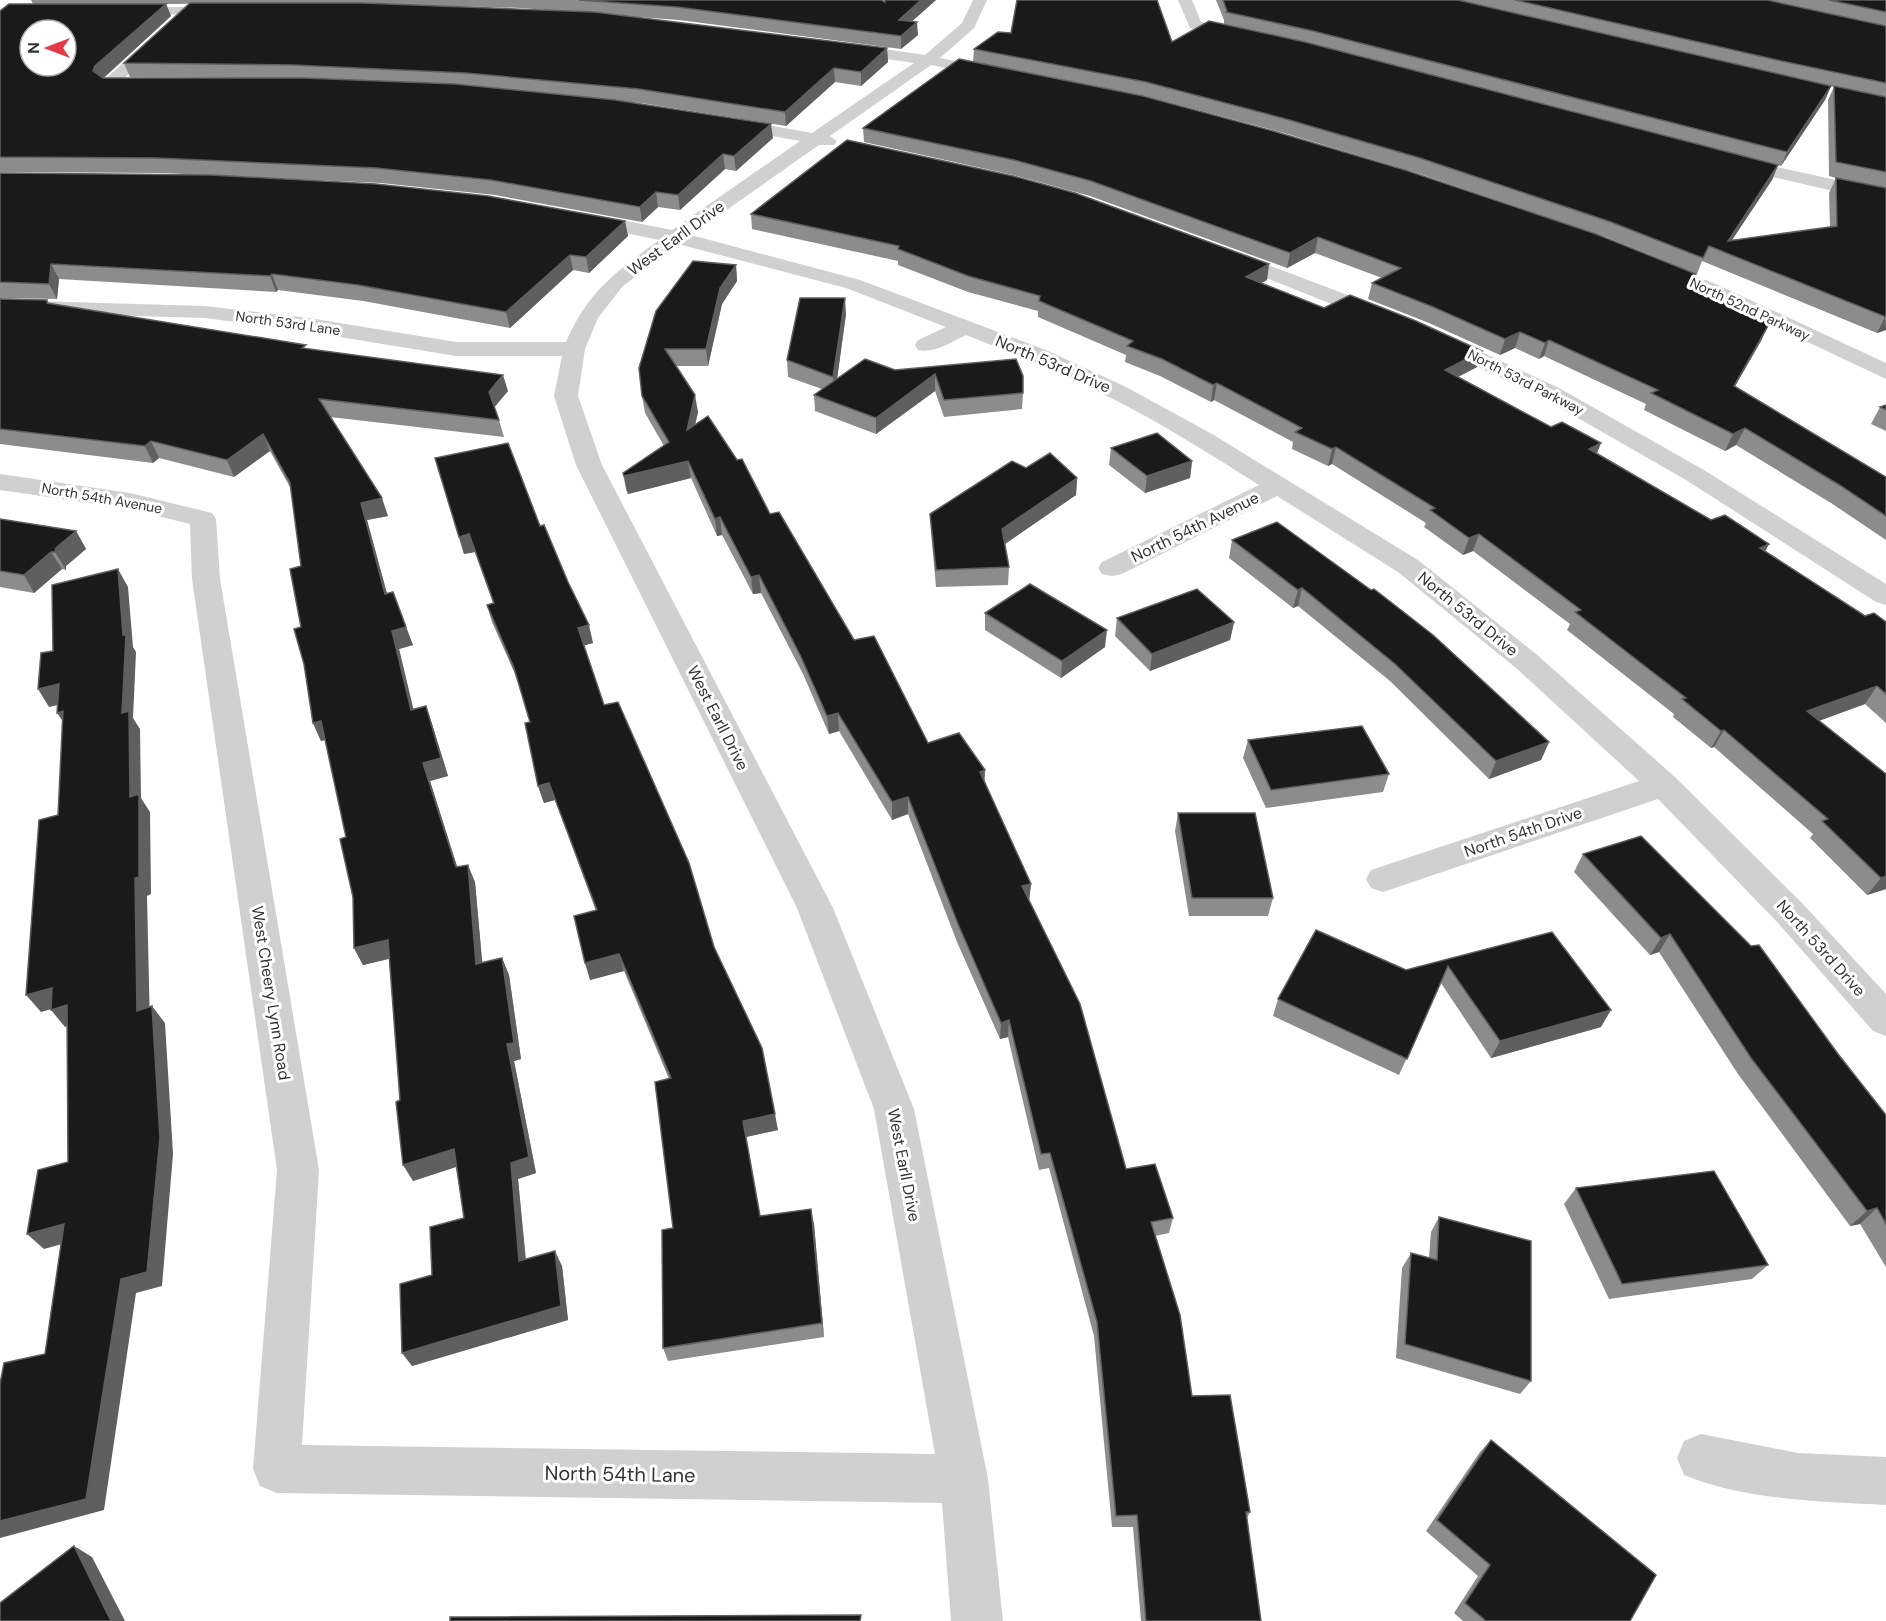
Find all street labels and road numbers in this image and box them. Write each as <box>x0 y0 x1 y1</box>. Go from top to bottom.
street label: West Earll Drive <box>623 196 729 280</box>
street label: North 52nd Parkway <box>1687 273 1813 345</box>
street label: North 53rd Lane <box>234 307 342 339</box>
street label: North 53rd Drive <box>992 330 1114 398</box>
street label: North 53rd Parkway <box>1465 345 1587 419</box>
street label: North 54th Avenue <box>40 479 164 517</box>
street label: North 54th Avenue <box>1128 487 1262 567</box>
street label: North 53rd Drive <box>1414 567 1522 661</box>
street label: West Earll Drive <box>683 662 753 774</box>
street label: North 54th Drive <box>1461 802 1585 862</box>
street label: North 53rd Drive <box>1772 895 1870 1001</box>
street label: West Cheery Lynn Road <box>247 904 295 1082</box>
street label: West Earll Drive <box>883 1107 925 1223</box>
street label: North 54th Lane <box>544 1460 696 1488</box>

